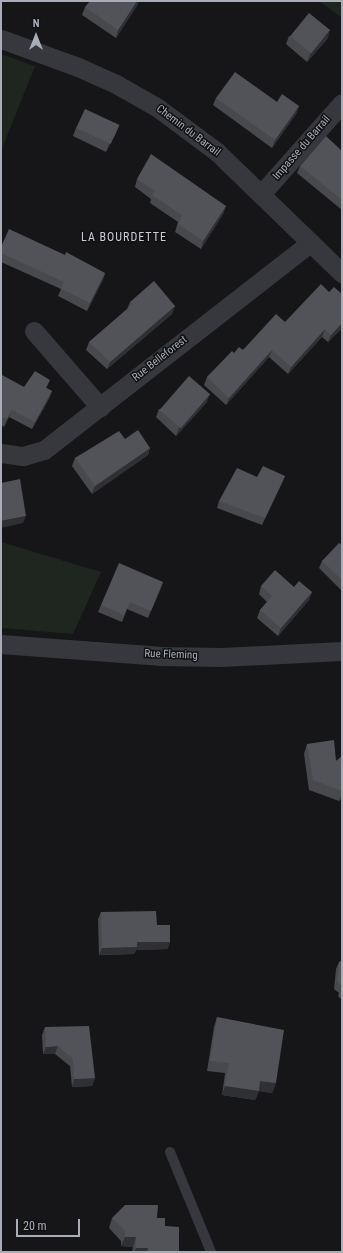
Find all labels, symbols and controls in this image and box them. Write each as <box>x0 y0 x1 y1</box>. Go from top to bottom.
north arrow <box>16 16 56 56</box>
text: N <box>33 17 39 30</box>
street label: Chemin du Barrail <box>153 103 223 159</box>
street label: Impasse du Barrail <box>271 113 333 183</box>
district label: LA BOURDETTE <box>81 231 167 245</box>
street label: Rue Belleforest <box>130 334 190 384</box>
street label: Rue Fleming <box>144 647 198 663</box>
scale bar <box>18 1211 82 1237</box>
text: 20 m <box>23 1219 47 1233</box>

